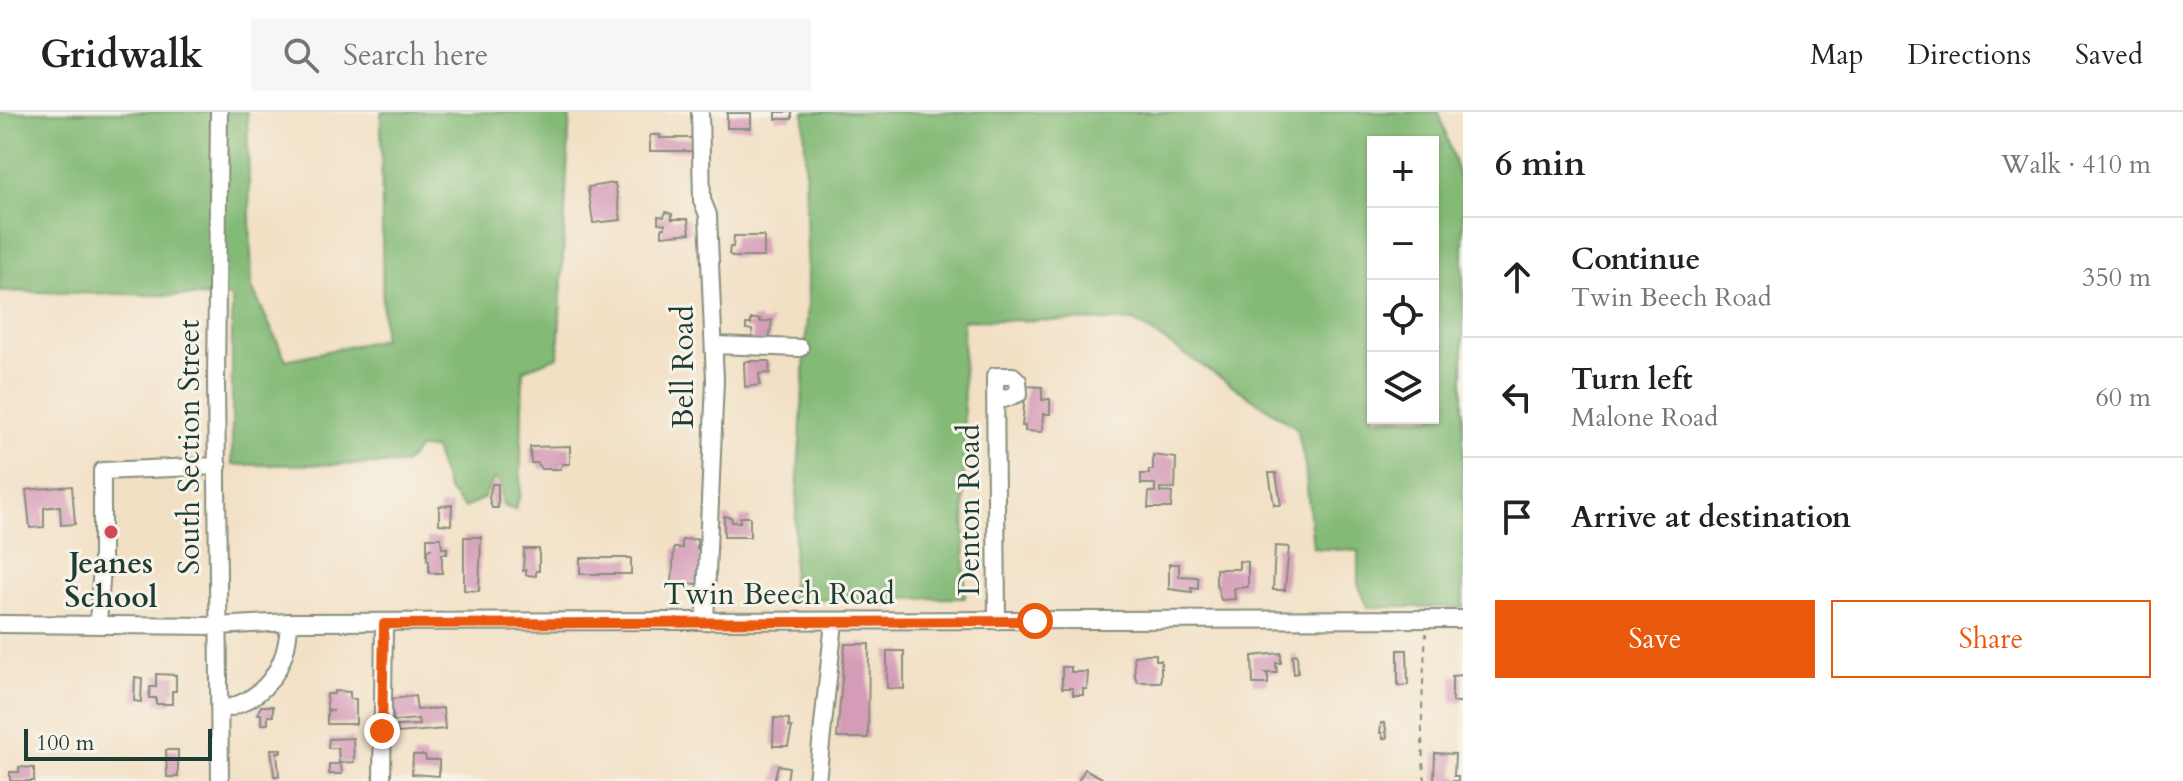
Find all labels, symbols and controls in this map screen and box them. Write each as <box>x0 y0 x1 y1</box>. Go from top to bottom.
search box <box>251 19 811 91</box>
text: Gridwalk <box>40 29 203 81</box>
icon: search <box>279 33 323 77</box>
text: Search here <box>343 35 488 76</box>
text: Map <box>1810 36 1864 74</box>
text: Directions <box>1908 36 2031 74</box>
text: Saved <box>2075 36 2143 74</box>
map controls <box>1367 136 1439 424</box>
button: + <box>1367 136 1439 208</box>
text: 6 min <box>1495 141 1586 187</box>
text: Walk · 410 m <box>2001 147 2151 182</box>
button: − <box>1367 208 1439 280</box>
text: Continue <box>1571 239 1700 280</box>
icon: ahead <box>1495 255 1539 299</box>
text: 350 m <box>2082 260 2151 295</box>
button: locate <box>1367 280 1439 352</box>
text: Twin Beech Road <box>1571 280 1772 315</box>
street label: Bell Road <box>663 305 704 429</box>
street label: South Section Street <box>169 319 210 575</box>
button: layers <box>1367 352 1439 424</box>
text: Turn left <box>1571 359 1693 400</box>
icon: left <box>1495 375 1539 419</box>
text: 60 m <box>2095 380 2151 415</box>
text: Malone Road <box>1571 400 1718 435</box>
street label: Denton Road <box>949 424 990 596</box>
icon: arrive <box>1495 495 1539 539</box>
text: Arrive at destination <box>1571 497 1851 538</box>
marker: Jeanes School <box>102 523 120 541</box>
place label: Jeanes School <box>65 543 158 618</box>
street label: Twin Beech Road <box>663 574 895 615</box>
button: Save <box>1495 600 1815 678</box>
button: Share <box>1831 600 2151 678</box>
route start <box>1017 603 1053 639</box>
route end <box>364 713 400 749</box>
scale bar <box>24 725 212 761</box>
text: 100 m <box>36 728 94 758</box>

